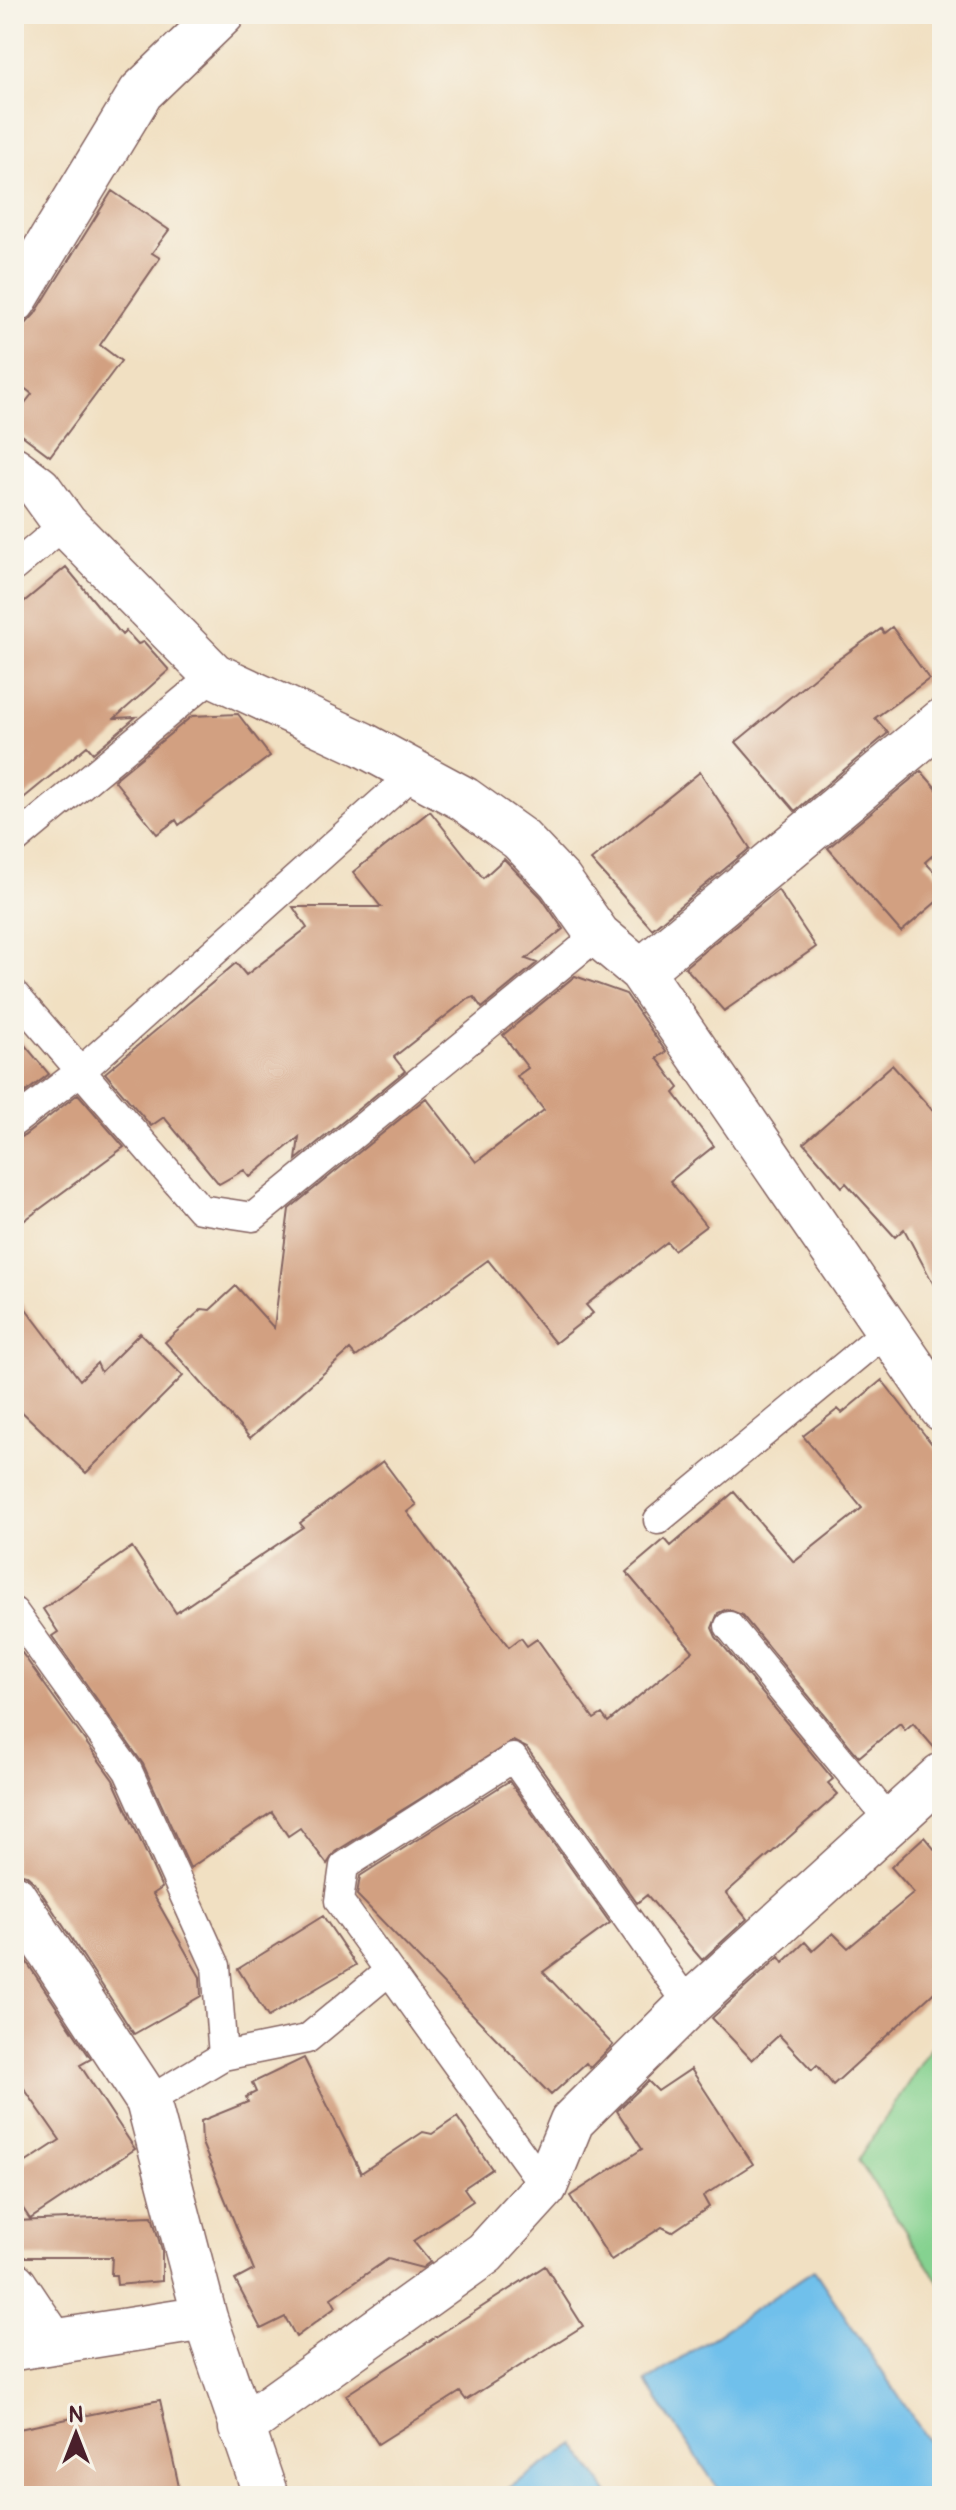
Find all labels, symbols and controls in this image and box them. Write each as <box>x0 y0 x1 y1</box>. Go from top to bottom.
north arrow <box>36 2394 116 2474</box>
text: N <box>69 2401 84 2429</box>

